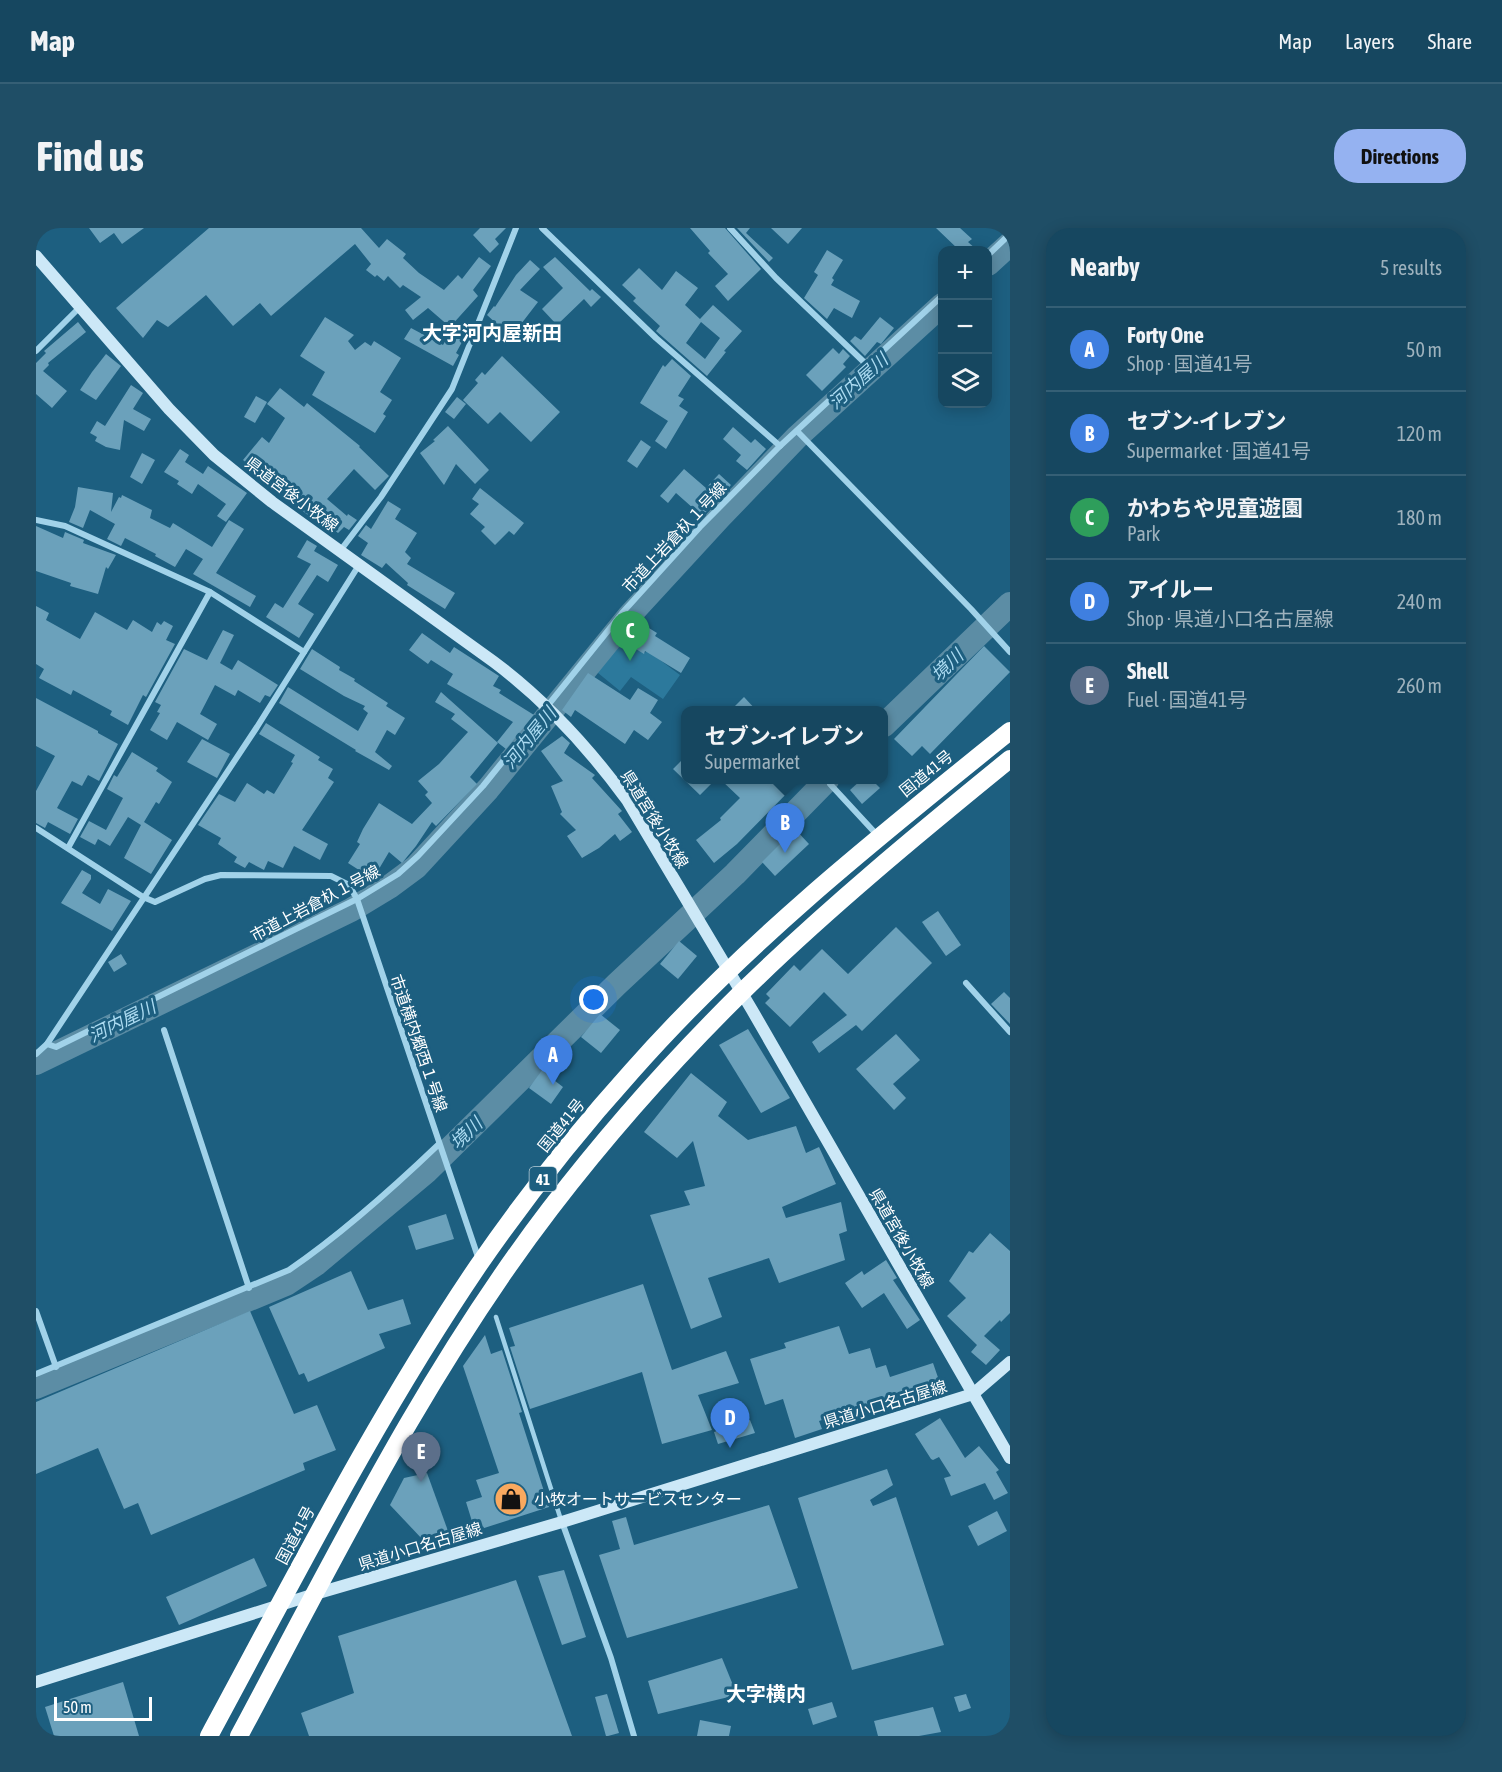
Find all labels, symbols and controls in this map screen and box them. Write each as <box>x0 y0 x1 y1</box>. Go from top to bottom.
text: Map <box>30 25 75 57</box>
text: Map <box>1278 29 1312 53</box>
text: Layers <box>1345 29 1395 53</box>
text: Share <box>1428 29 1472 53</box>
button: Directions <box>1334 129 1466 183</box>
text: Find us <box>36 132 144 180</box>
map controls <box>938 246 992 408</box>
button: + <box>938 246 992 300</box>
text: Nearby <box>1070 252 1140 282</box>
text: 5 results <box>1380 256 1442 279</box>
button: − <box>938 300 992 354</box>
district label: 大字河内屋新田 <box>422 321 562 344</box>
text: Forty One <box>1127 322 1204 348</box>
text: A <box>1085 338 1094 361</box>
text: 50 m <box>1406 338 1442 361</box>
water label: 河内屋川 <box>824 348 893 413</box>
text: Shop · 国道41号 <box>1127 352 1253 375</box>
button: layers <box>938 354 992 408</box>
text: セブン-イレブン <box>1127 408 1287 434</box>
text: B <box>1085 422 1094 445</box>
text: 120 m <box>1397 422 1442 445</box>
text: Supermarket · 国道41号 <box>1127 439 1311 462</box>
street label: 県道宮後小牧線 <box>242 453 342 535</box>
street label: 市道上岩倉杁１号線 <box>618 478 730 596</box>
text: かわちや児童遊園 <box>1127 495 1303 521</box>
text: C <box>1085 506 1094 529</box>
text: 180 m <box>1397 506 1442 529</box>
text: Park <box>1127 522 1160 545</box>
text: アイルー <box>1127 576 1214 602</box>
text: D <box>1084 590 1095 613</box>
text: 240 m <box>1397 590 1442 613</box>
text: Shop · 県道小口名古屋線 <box>1127 607 1334 630</box>
pin: C <box>610 612 650 661</box>
water label: 境川 <box>927 644 969 685</box>
text: Shell <box>1127 658 1169 684</box>
text: E <box>1085 674 1094 697</box>
text: 260 m <box>1397 674 1442 697</box>
text: Fuel · 国道41号 <box>1127 688 1247 711</box>
water label: 河内屋川 <box>498 702 561 773</box>
popup <box>681 706 888 784</box>
text: セブン-イレブン <box>705 723 864 749</box>
street label: 国道41号 <box>896 746 956 800</box>
text: Supermarket <box>705 750 800 773</box>
street label: 県道宮後小牧線 <box>618 767 692 871</box>
pin: B <box>766 804 804 853</box>
street label: 市道上岩倉杁１号線 <box>247 861 383 945</box>
street label: 市道横内郷西１号線 <box>387 972 451 1114</box>
your location <box>579 985 608 1014</box>
water label: 河内屋川 <box>85 995 161 1046</box>
pin: A <box>534 1036 572 1085</box>
street label: 国道41号 <box>534 1095 588 1155</box>
water label: 境川 <box>446 1112 488 1153</box>
road number: 41 <box>530 1167 556 1191</box>
street label: 県道宮後小牧線 <box>866 1185 938 1291</box>
street label: 県道小口名古屋線 <box>821 1377 949 1431</box>
pin: D <box>710 1398 750 1448</box>
pin: E <box>402 1432 440 1482</box>
shop icon: 小牧オートサービスセンター <box>493 1481 529 1517</box>
place label: 小牧オートサービスセンター <box>534 1490 742 1508</box>
street label: 国道41号 <box>272 1503 318 1567</box>
street label: 県道小口名古屋線 <box>356 1519 484 1573</box>
district label: 大字横内 <box>726 1682 806 1705</box>
scale bar <box>54 1694 152 1722</box>
text: 50 m <box>63 1698 92 1716</box>

